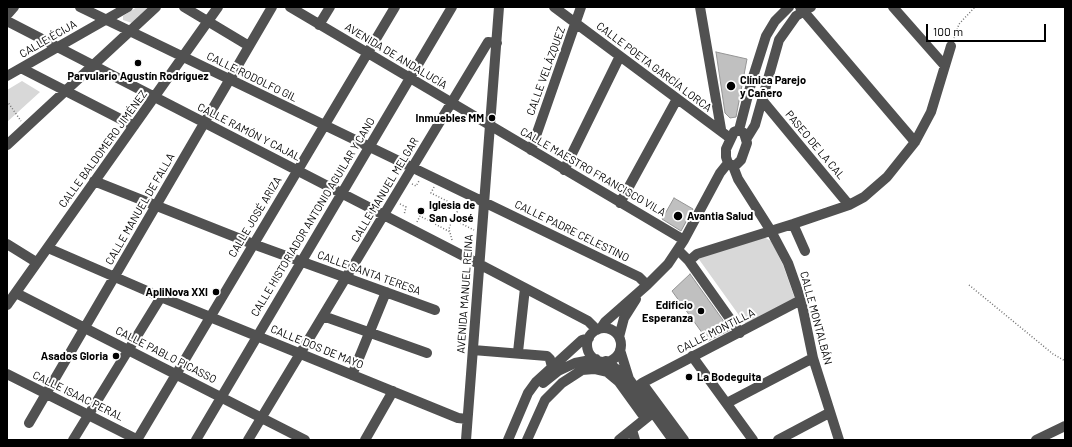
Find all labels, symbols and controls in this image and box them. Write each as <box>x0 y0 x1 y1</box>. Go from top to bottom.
scale bar <box>928 16 1048 42</box>
street label: CALLE ÉCIJA <box>17 17 79 61</box>
street label: CALLE POETA GARCÍA LORCA <box>594 19 714 115</box>
street label: AVENIDA DE ANDALUCÍA <box>342 20 450 92</box>
text: 100 m <box>933 24 963 38</box>
street label: CALLE VELÁZQUEZ <box>524 25 568 117</box>
street label: CALLE RODOLFO GIL <box>205 49 299 105</box>
marker: Parvulario Agustín Rodríguez <box>133 58 143 68</box>
place label: Parvulario Agustín Rodríguez <box>68 69 208 83</box>
place label: Clínica Parejo y Cañero <box>740 73 806 99</box>
marker: Clínica Parejo y Cañero <box>725 80 737 92</box>
street label: CALLE BALDOMERO JIMÉNEZ <box>56 88 150 210</box>
street label: CALLE RAMÓN Y CAJAL <box>195 100 303 164</box>
street label: PASEO DE LA CAL <box>782 108 848 182</box>
place label: Inmuebles MM <box>416 111 484 125</box>
marker: Inmuebles MM <box>487 113 497 123</box>
street label: CALLE HISTORIADOR ANTONIO AGUILAR Y CANO <box>248 115 378 319</box>
street label: CALLE MAESTRO FRANCISCO VILA <box>518 125 668 219</box>
street label: CALLE MANUEL MELGAR <box>348 135 422 245</box>
street label: CALLE MANUEL DE FALLA <box>103 151 177 267</box>
street label: CALLE JOSÉ ARIZA <box>226 174 284 260</box>
street label: CALLE PADRE CELESTINO <box>513 197 631 265</box>
place label: Iglesia de San José <box>429 198 475 224</box>
marker: Iglesia de San José <box>416 206 426 216</box>
place label: Avantia Salud <box>687 209 753 223</box>
marker: Avantia Salud <box>672 210 684 222</box>
street label: AVENIDA MANUEL REINA <box>454 234 476 354</box>
street label: CALLE SANTA TERESA <box>315 248 423 298</box>
street label: CALLE MONTALBÁN <box>797 270 835 366</box>
place label: ApliNova XXI <box>146 285 208 299</box>
marker: ApliNova XXI <box>211 287 221 297</box>
place label: Edificio Esperanza <box>642 298 693 324</box>
street label: CALLE MONTILLA <box>675 306 757 356</box>
marker: Edificio Esperanza <box>696 306 706 316</box>
street label: CALLE DOS DE MAYO <box>269 322 365 372</box>
street label: CALLE PABLO PICASSO <box>113 324 219 386</box>
place label: Asados Gloria <box>41 349 108 363</box>
marker: Asados Gloria <box>111 351 121 361</box>
street label: CALLE ISAAC PERAL <box>30 368 126 424</box>
place label: La Bodeguita <box>697 370 761 384</box>
marker: La Bodeguita <box>684 372 694 382</box>

